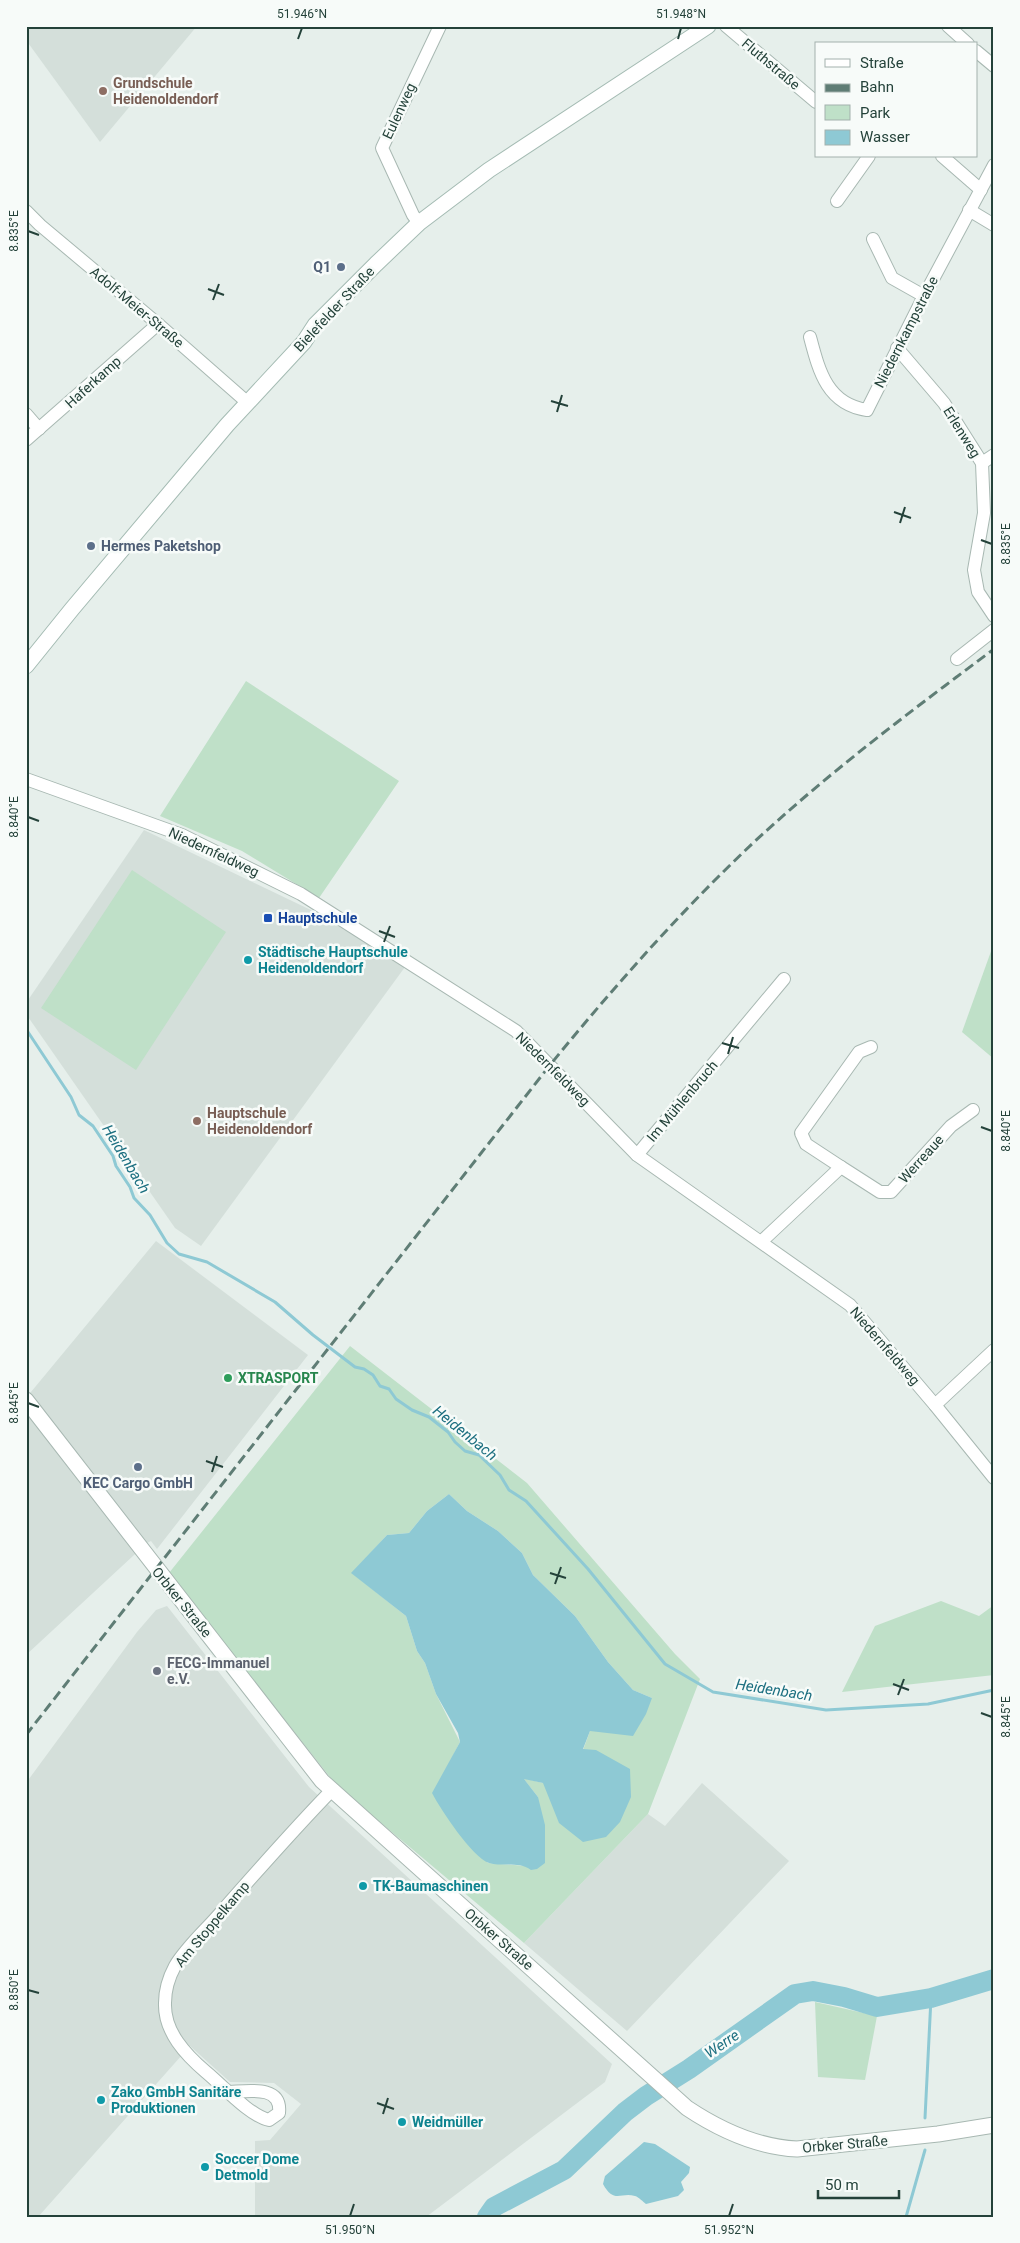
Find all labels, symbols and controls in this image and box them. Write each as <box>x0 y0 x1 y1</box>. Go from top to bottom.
text: 51.946°N <box>277 7 327 21</box>
text: 51.948°N <box>656 7 706 21</box>
street label: Fluthstraße <box>739 35 803 93</box>
legend <box>815 42 978 158</box>
text: Straße <box>860 54 904 72</box>
place label: Grundschule Heidenoldendorf <box>113 75 219 107</box>
text: Bahn <box>860 78 894 96</box>
street label: Eulenweg <box>379 80 419 142</box>
marker: Grundschule Heidenoldendorf <box>97 85 109 97</box>
text: Park <box>860 104 891 122</box>
text: Wasser <box>860 128 910 146</box>
text: 8.835°E <box>7 210 21 252</box>
place label: Q1 <box>313 259 331 275</box>
marker: Q1 <box>335 261 347 273</box>
street label: Adolf-Meier-Straße <box>87 263 187 351</box>
street label: Bielefelder Straße <box>291 263 377 355</box>
street label: Niedernkampstraße <box>871 274 941 390</box>
street label: Haferkamp <box>62 353 124 411</box>
street label: Erlenweg <box>940 404 984 460</box>
text: 8.835°E <box>999 523 1013 565</box>
place label: Hermes Paketshop <box>101 538 221 554</box>
marker: Hermes Paketshop <box>85 540 97 552</box>
text: 8.840°E <box>7 796 21 838</box>
street label: Niedernfeldweg <box>166 824 262 880</box>
place label: Hauptschule <box>278 910 358 926</box>
marker: Hauptschule <box>262 912 274 924</box>
place label: Städtische Hauptschule Heidenoldendorf <box>258 944 408 976</box>
marker: Städtische Hauptschule Heidenoldendorf <box>242 954 254 966</box>
street label: Niedernfeldweg <box>513 1029 593 1109</box>
street label: Im Mühlenbruch <box>643 1057 721 1145</box>
place label: Hauptschule Heidenoldendorf <box>207 1105 313 1137</box>
text: 8.840°E <box>999 1110 1013 1152</box>
marker: Hauptschule Heidenoldendorf <box>191 1115 203 1127</box>
water label: Heidenbach <box>98 1121 154 1197</box>
street label: Werreaue <box>895 1132 947 1186</box>
street label: Niedernfeldweg <box>847 1304 923 1388</box>
place label: XTRASPORT <box>238 1370 319 1386</box>
marker: XTRASPORT <box>222 1372 234 1384</box>
text: 8.845°E <box>7 1382 21 1424</box>
water label: Heidenbach <box>429 1402 501 1464</box>
marker: KEC Cargo GmbH <box>132 1461 144 1473</box>
place label: KEC Cargo GmbH <box>83 1475 193 1491</box>
street label: Orbker Straße <box>149 1564 215 1640</box>
place label: FECG-Immanuel e.V. <box>167 1655 270 1687</box>
marker: FECG-Immanuel e.V. <box>151 1665 163 1677</box>
water label: Heidenbach <box>734 1675 814 1705</box>
text: 8.845°E <box>999 1696 1013 1738</box>
street label: Am Stoppelkamp <box>171 1878 253 1970</box>
place label: TK-Baumaschinen <box>373 1878 489 1894</box>
marker: TK-Baumaschinen <box>357 1880 369 1892</box>
street label: Orbker Straße <box>461 1905 537 1973</box>
text: 8.850°E <box>7 1969 21 2011</box>
water label: Werre <box>701 2026 743 2062</box>
place label: Zako GmbH Sanitäre Produktionen <box>111 2084 242 2116</box>
marker: Zako GmbH Sanitäre Produktionen <box>95 2094 107 2106</box>
place label: Weidmüller <box>412 2114 483 2130</box>
marker: Weidmüller <box>396 2116 408 2128</box>
street label: Orbker Straße <box>802 2132 888 2156</box>
place label: Soccer Dome Detmold <box>215 2151 299 2183</box>
marker: Soccer Dome Detmold <box>199 2161 211 2173</box>
scale bar <box>818 2168 899 2200</box>
text: 50 m <box>825 2176 859 2194</box>
text: 51.950°N <box>325 2223 375 2237</box>
text: 51.952°N <box>704 2223 754 2237</box>

